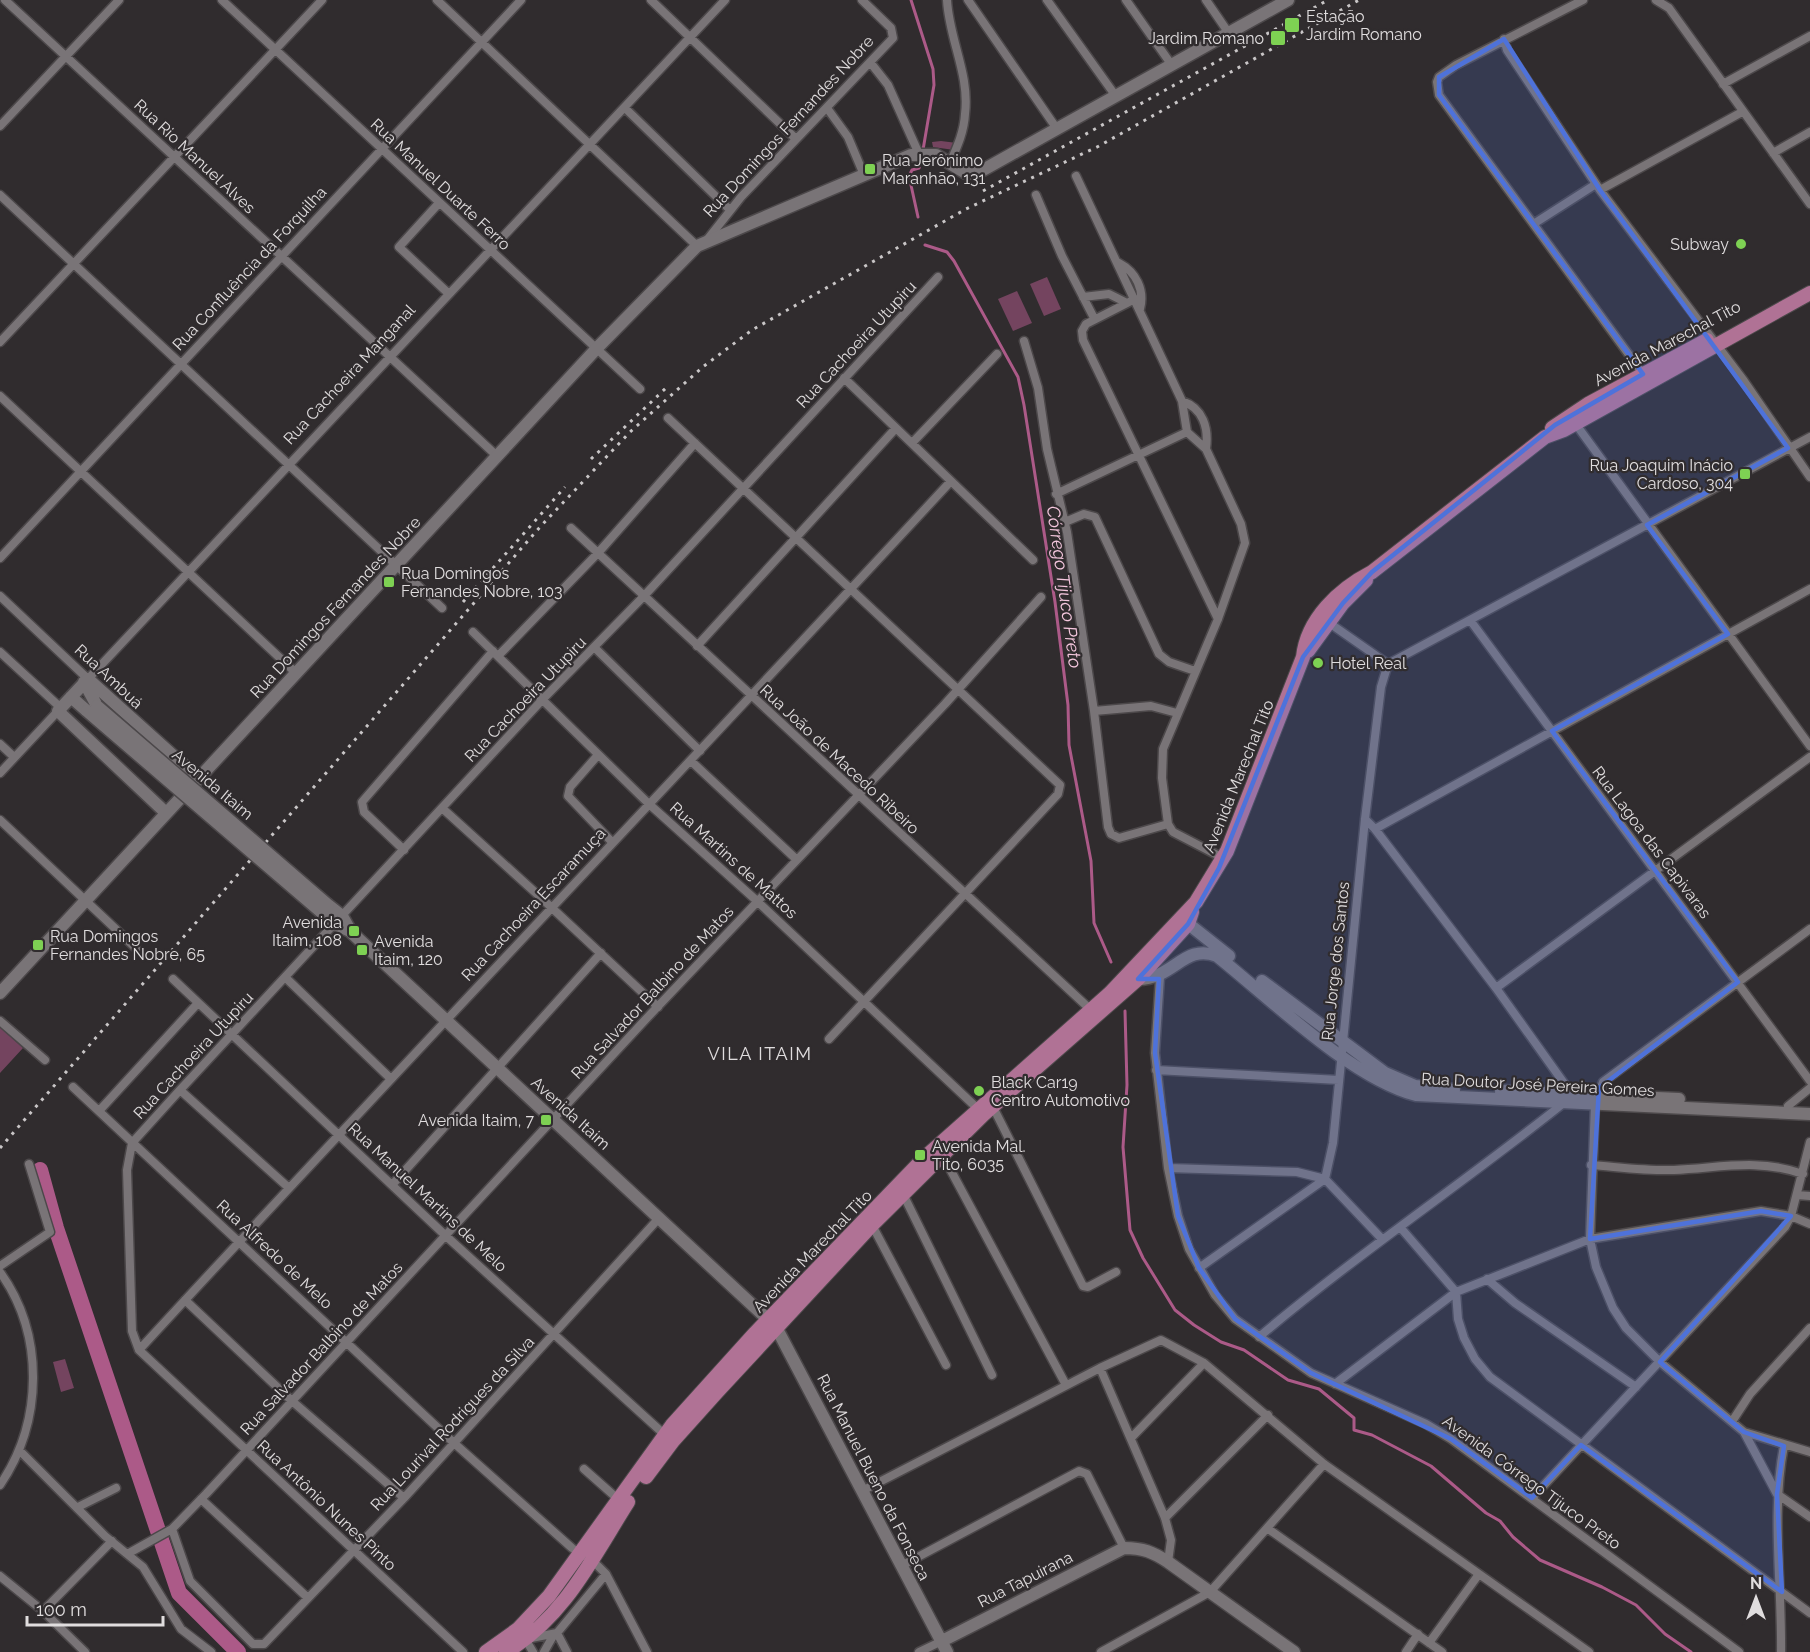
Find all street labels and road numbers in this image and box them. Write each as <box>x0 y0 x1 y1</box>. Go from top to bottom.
street label: Rua Domingos Fernandes Nobre <box>699 32 878 221</box>
street label: Rua Rio Manuel Alves <box>130 95 259 218</box>
street label: Rua Manuel Duarte Ferro <box>367 115 515 254</box>
street label: Rua Confluência da Forquilha <box>168 183 330 354</box>
street label: Rua Cachoeira Utupiru <box>793 277 920 412</box>
street label: Avenida Marechal Tito <box>1591 297 1744 390</box>
street label: Rua Cachoeira Manganal <box>280 300 420 448</box>
street label: Rua Domingos Fernandes Nobre <box>246 513 425 702</box>
street label: Rua Cachoeira Utupiru <box>461 633 590 766</box>
street label: Rua Ambuá <box>71 640 146 713</box>
street label: Rua João de Macedo Ribeiro <box>756 681 923 838</box>
street label: Avenida Marechal Tito <box>1199 697 1278 855</box>
street label: Avenida Itaim <box>168 745 257 824</box>
street label: Rua Lagoa das Capivaras <box>1588 763 1715 922</box>
street label: Rua Martins de Mattos <box>666 798 801 923</box>
street label: Rua Cachoeira Escaramuça <box>457 824 609 985</box>
street label: Rua Jorge dos Santos <box>1318 881 1353 1041</box>
street label: Rua Salvador Balbino de Matos <box>567 902 738 1083</box>
street label: Rua Cachoeira Utupiru <box>130 988 257 1123</box>
street label: Rua Doutor José Pereira Gomes <box>1421 1069 1655 1100</box>
street label: Avenida Itaim <box>527 1073 614 1154</box>
street label: Rua Manuel Martins de Melo <box>344 1119 511 1276</box>
street label: Avenida Marechal Tito <box>749 1186 876 1317</box>
street label: Rua Alfredo de Melo <box>213 1196 337 1313</box>
street label: Rua Salvador Balbino de Matos <box>236 1258 407 1439</box>
street label: Rua Lourival Rodrigues da Silva <box>367 1332 538 1514</box>
street label: Rua Manuel Bueno da Fonseca <box>813 1371 934 1584</box>
street label: Avenida Córrego Tijuco Preto <box>1439 1411 1624 1553</box>
street label: Rua Antônio Nunes Pinto <box>253 1436 400 1575</box>
street label: Rua Tapuirana <box>974 1547 1076 1612</box>

